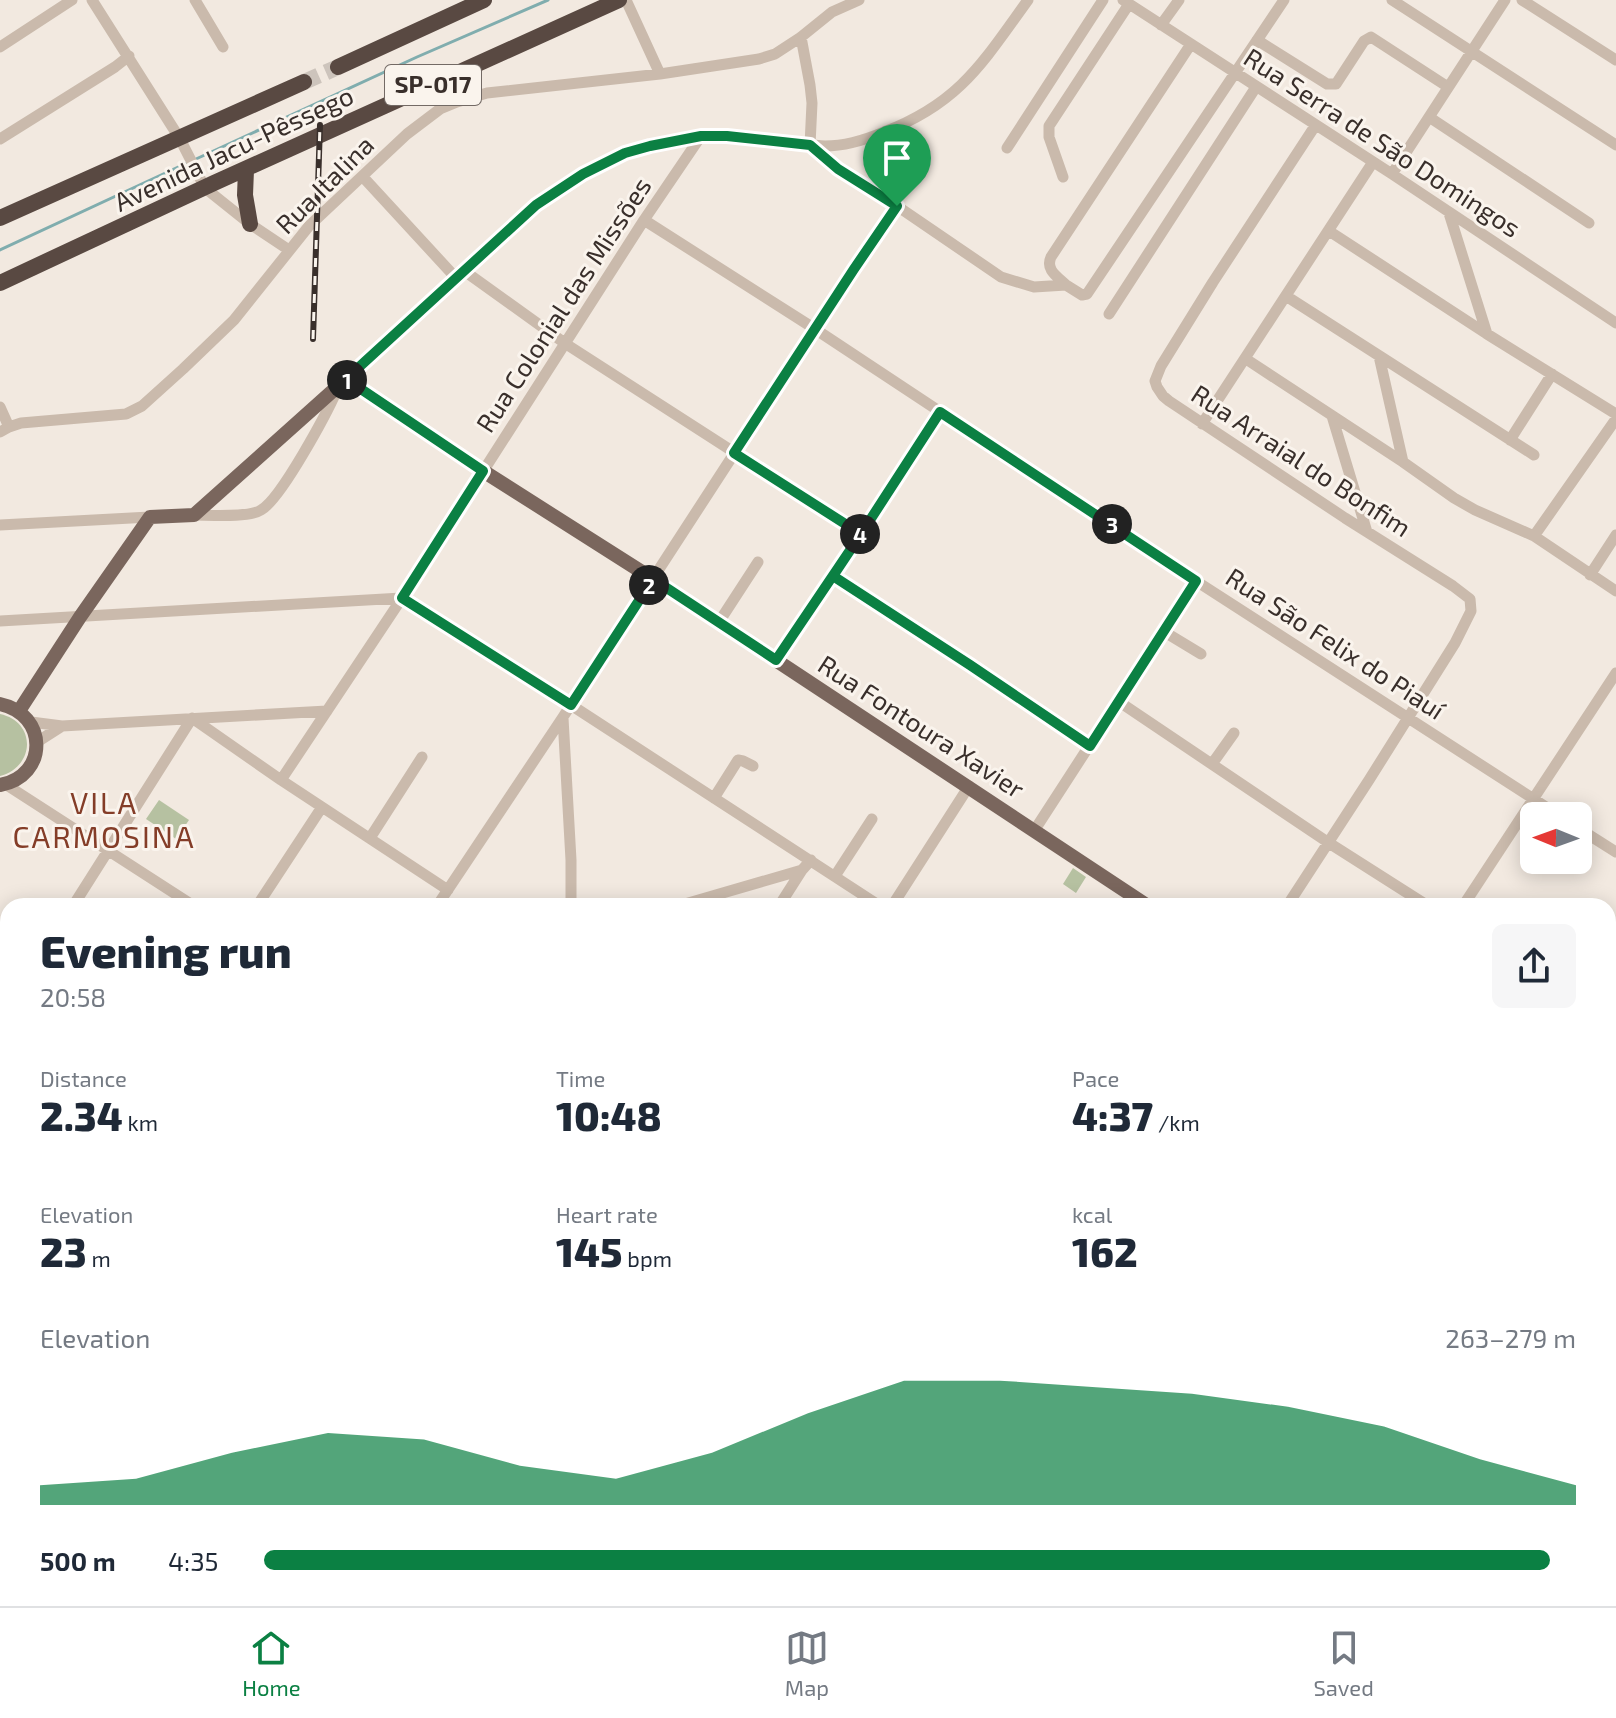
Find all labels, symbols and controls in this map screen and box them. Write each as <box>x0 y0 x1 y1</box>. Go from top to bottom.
street label: Rua Serra de São Domingos <box>1239 41 1527 243</box>
road number: SP-017 <box>385 65 481 105</box>
street label: Avenida Jacu-Pêssego <box>109 79 358 217</box>
pin <box>863 124 931 206</box>
street label: Rua Italina <box>269 129 379 239</box>
icon: arrive <box>875 136 919 180</box>
street label: Rua Colonial das Missões <box>469 171 657 437</box>
pin: 1 <box>327 360 367 400</box>
text: 1 <box>342 367 352 393</box>
street label: Rua Arraial do Bonfim <box>1186 377 1417 542</box>
pin: 3 <box>1092 504 1132 544</box>
text: 3 <box>1106 511 1118 537</box>
pin: 4 <box>840 514 880 554</box>
text: 4 <box>853 521 867 547</box>
street label: Rua São Felix do Piauí <box>1221 560 1452 726</box>
pin: 2 <box>629 565 669 605</box>
text: 2 <box>643 572 655 598</box>
street label: Rua Fontoura Xavier <box>813 648 1031 804</box>
district label: VILA CARMOSINA <box>12 784 196 854</box>
north arrow <box>1520 802 1592 874</box>
map controls <box>1520 802 1592 874</box>
text: Evening run <box>40 924 292 977</box>
button: share <box>1492 924 1576 1008</box>
text: 20:58 <box>40 981 106 1012</box>
text: Distance <box>40 1065 127 1091</box>
text: Time <box>556 1065 605 1091</box>
text: Pace <box>1072 1065 1119 1091</box>
text: 2.34 <box>40 1091 123 1139</box>
text: 10:48 <box>556 1091 662 1139</box>
text: 4:37 <box>1072 1091 1153 1139</box>
text: km <box>123 1109 158 1135</box>
text: /km <box>1153 1109 1200 1135</box>
text: Elevation <box>40 1201 133 1227</box>
text: Heart rate <box>556 1201 658 1227</box>
text: kcal <box>1072 1201 1112 1227</box>
text: 23 <box>40 1227 87 1275</box>
text: 145 <box>556 1227 622 1275</box>
text: 162 <box>1072 1227 1138 1275</box>
text: m <box>87 1245 111 1271</box>
text: bpm <box>622 1245 672 1271</box>
text: Elevation <box>40 1322 150 1353</box>
text: 263–279 m <box>1445 1322 1576 1353</box>
text: 500 m <box>40 1545 116 1576</box>
text: 4:35 <box>168 1545 219 1576</box>
tab: Home <box>242 1626 300 1700</box>
tab: Map <box>785 1626 829 1700</box>
tab: Saved <box>1313 1626 1374 1700</box>

